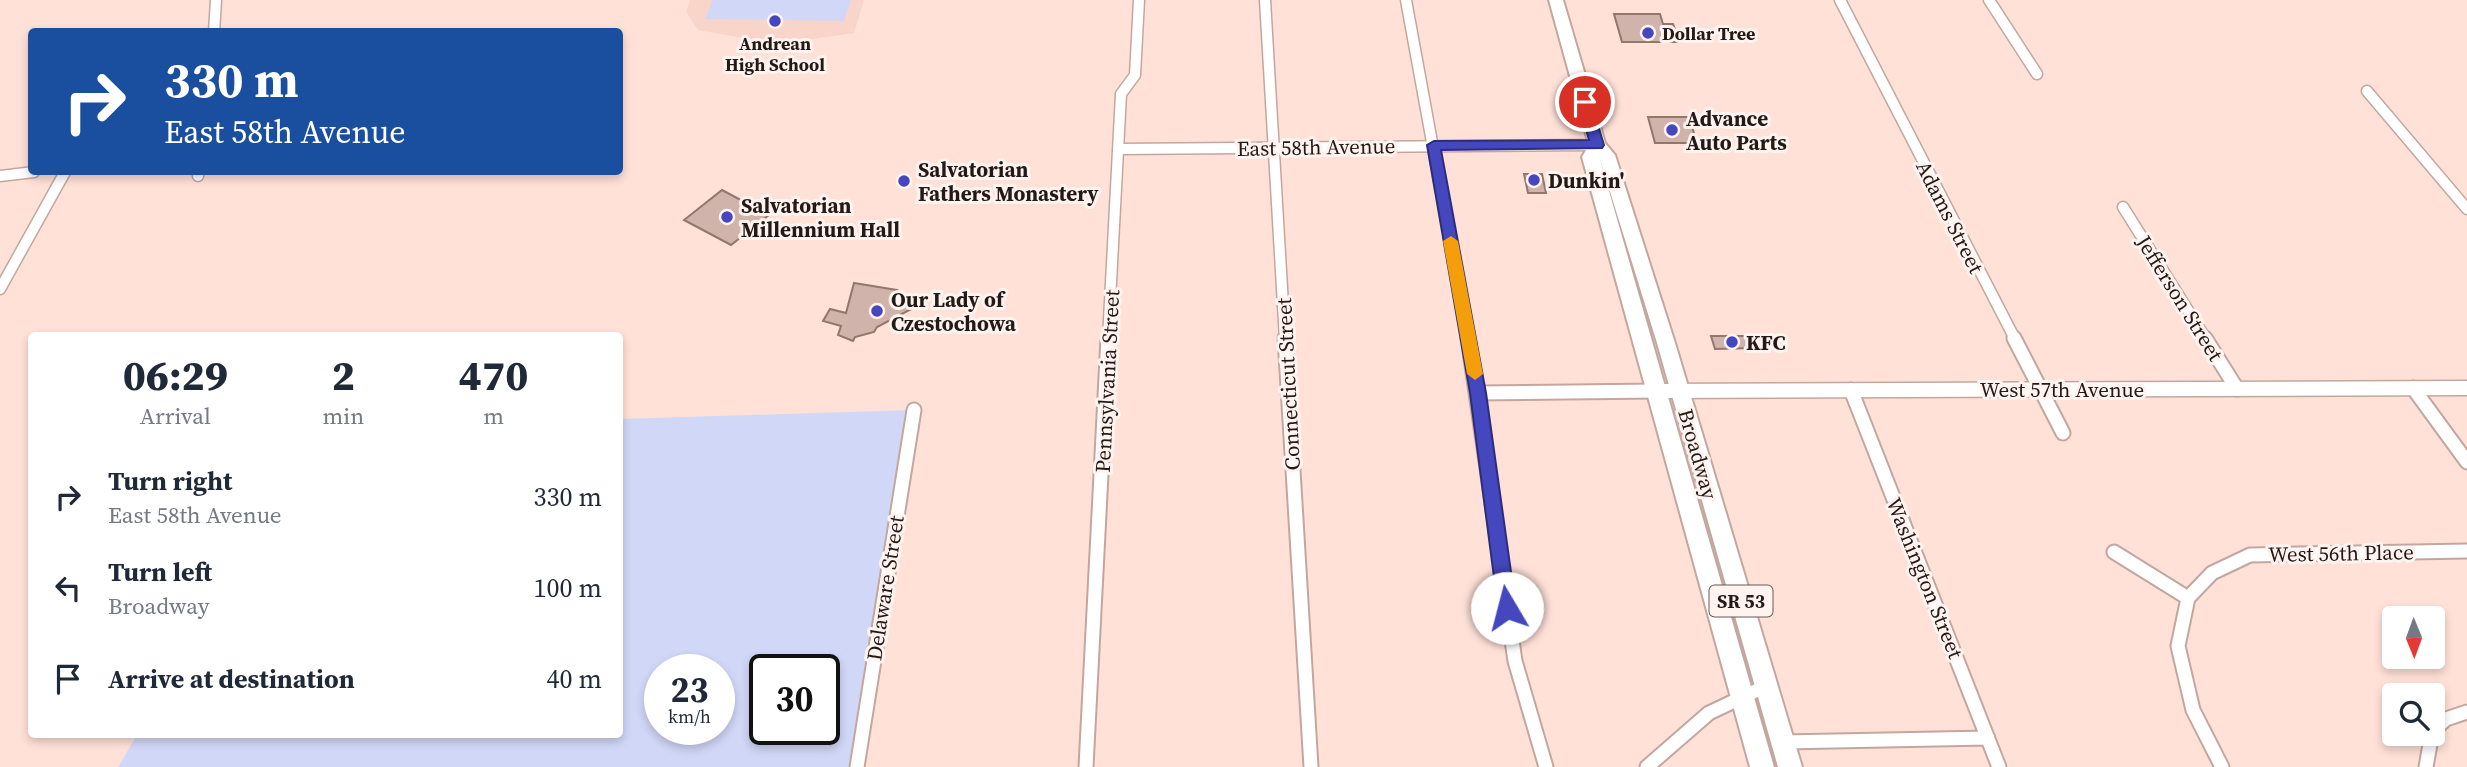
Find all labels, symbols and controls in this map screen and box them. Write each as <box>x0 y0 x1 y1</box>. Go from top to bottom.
marker: Andrean High School <box>767 13 783 29</box>
place label: Dollar Tree <box>1662 21 1755 46</box>
marker: Dollar Tree <box>1640 25 1656 41</box>
place label: Andrean High School <box>725 31 825 77</box>
text: 330 m <box>164 46 299 113</box>
icon: right <box>49 56 140 147</box>
pin <box>1555 72 1615 132</box>
icon: arrive <box>1566 83 1604 121</box>
place label: Advance Auto Parts <box>1686 104 1787 157</box>
text: East 58th Avenue <box>164 110 405 154</box>
marker: Advance Auto Parts <box>1664 122 1680 138</box>
street label: East 58th Avenue <box>1237 131 1395 163</box>
place label: Salvatorian Fathers Monastery <box>918 155 1099 208</box>
street label: Adams Street <box>1909 156 1991 279</box>
place label: Dunkin' <box>1548 166 1624 195</box>
marker: Dunkin' <box>1526 172 1542 188</box>
marker: Salvatorian Fathers Monastery <box>896 173 912 189</box>
place label: Salvatorian Millennium Hall <box>741 191 900 244</box>
marker: Salvatorian Millennium Hall <box>719 209 735 225</box>
street label: Jefferson Street <box>2129 229 2230 367</box>
place label: Our Lady of Czestochowa <box>891 285 1017 338</box>
street label: Pennsylvania Street <box>1088 289 1126 473</box>
street label: Connecticut Street <box>1269 297 1307 471</box>
marker: Our Lady of Czestochowa <box>869 303 885 319</box>
place label: KFC <box>1746 328 1786 357</box>
marker: KFC <box>1724 334 1740 350</box>
text: 06:29 <box>123 346 228 404</box>
text: 2 <box>332 346 355 404</box>
text: 470 <box>459 346 528 404</box>
street label: West 57th Avenue <box>1980 375 2144 404</box>
text: Arrival <box>140 400 211 432</box>
text: min <box>323 400 364 432</box>
text: m <box>483 400 504 432</box>
street label: Broadway <box>1671 405 1725 503</box>
text: Turn right <box>108 463 232 499</box>
icon: right <box>49 478 87 516</box>
text: 330 m <box>534 479 602 515</box>
street label: Washington Street <box>1880 493 1971 663</box>
text: East 58th Avenue <box>108 499 282 531</box>
street label: Delaware Street <box>859 513 911 663</box>
street label: West 56th Place <box>2268 537 2414 569</box>
text: Turn left <box>108 554 212 590</box>
icon: left <box>49 569 87 607</box>
text: 100 m <box>534 570 602 606</box>
position arrow <box>1470 571 1544 645</box>
road number: SR 53 <box>1710 586 1772 616</box>
text: Broadway <box>108 590 210 622</box>
north arrow <box>2382 606 2445 668</box>
map controls <box>2382 606 2445 746</box>
speed limit sign: 30 <box>749 654 840 745</box>
icon: arrive <box>49 660 87 698</box>
text: Arrive at destination <box>108 661 355 697</box>
text: 40 m <box>547 661 602 697</box>
text: 23 <box>671 666 708 714</box>
button: search <box>2382 683 2445 746</box>
text: km/h <box>668 704 711 729</box>

